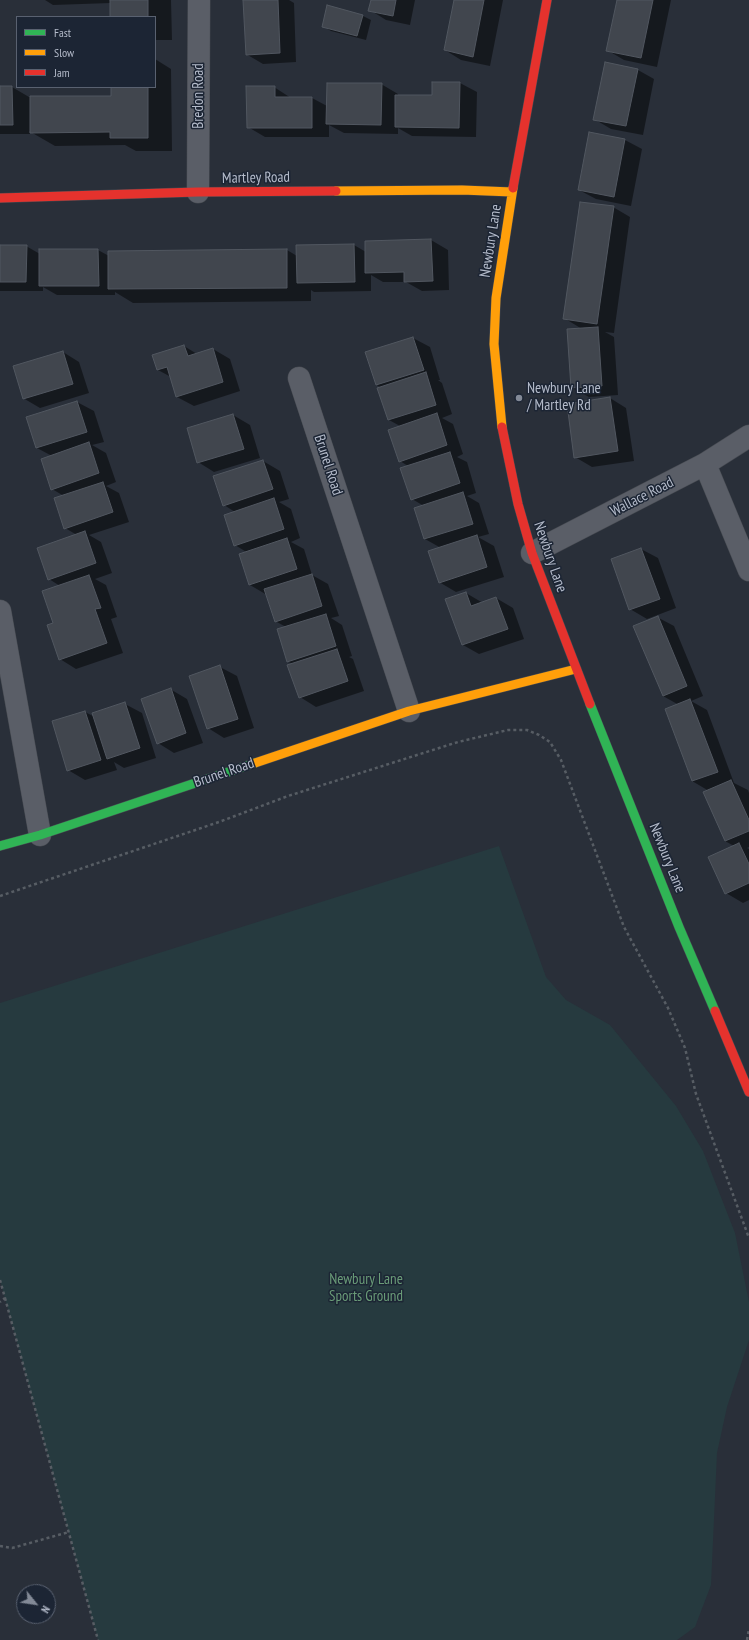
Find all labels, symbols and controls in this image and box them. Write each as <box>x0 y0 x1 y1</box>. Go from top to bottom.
legend <box>16 16 156 88</box>
text: Fast <box>54 25 71 40</box>
text: Slow <box>54 45 74 60</box>
street label: Bredon Road <box>190 63 208 129</box>
text: Jam <box>54 65 70 80</box>
street label: Martley Road <box>222 168 290 188</box>
street label: Newbury Lane <box>476 203 506 279</box>
place label: Newbury Lane / Martley Rd <box>527 380 601 415</box>
marker: Newbury Lane / Martley Rd <box>514 393 524 403</box>
street label: Brunel Road <box>310 432 346 498</box>
street label: Wallace Road <box>607 473 677 521</box>
street label: Newbury Lane <box>529 519 571 595</box>
street label: Brunel Road <box>191 754 257 792</box>
street label: Newbury Lane <box>645 820 689 896</box>
park label: Newbury Lane Sports Ground <box>329 1271 403 1306</box>
north arrow <box>16 1584 56 1624</box>
text: N <box>38 1603 53 1616</box>

